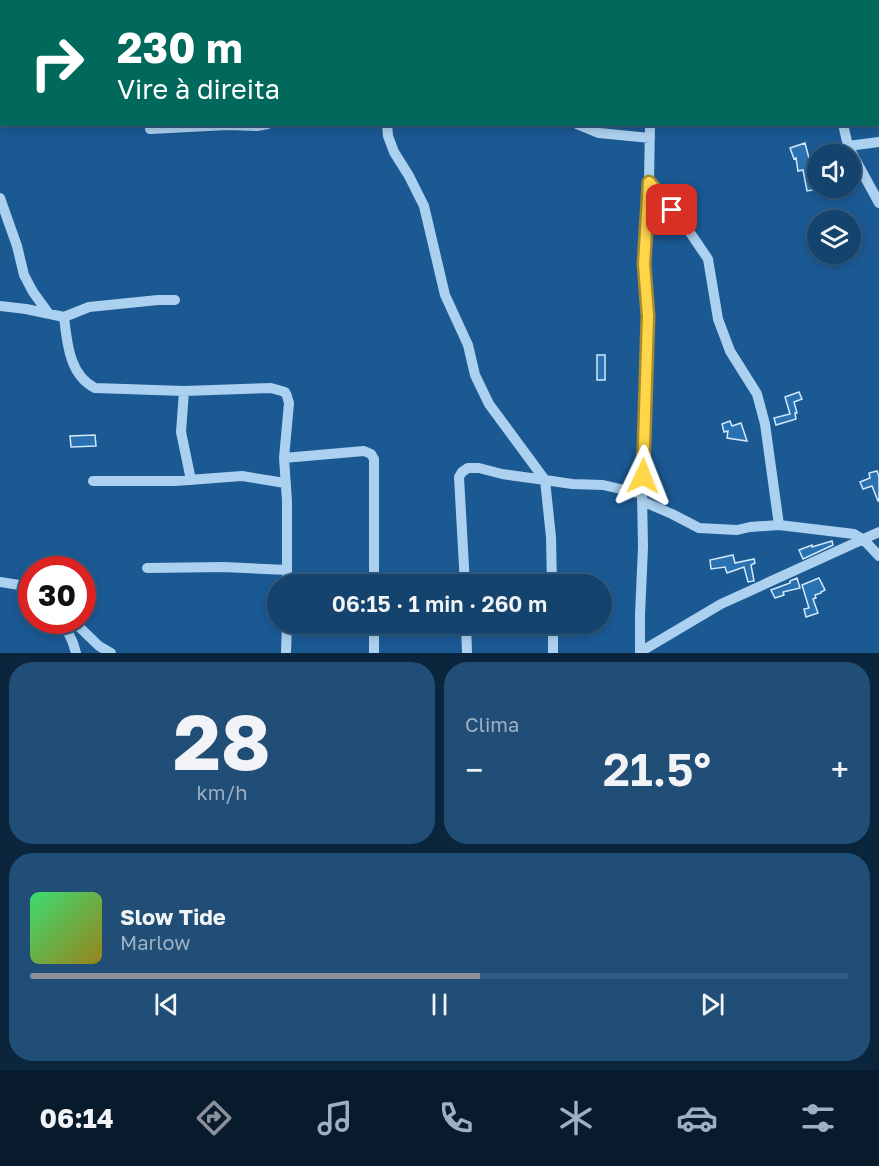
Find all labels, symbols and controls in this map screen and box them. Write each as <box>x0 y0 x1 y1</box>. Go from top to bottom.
text: 230 m <box>117 22 243 72</box>
icon: right <box>18 24 96 102</box>
text: Vire à direita <box>117 73 280 105</box>
map controls <box>807 144 861 264</box>
button: sound <box>807 144 861 198</box>
pin <box>646 184 697 235</box>
icon: arrive <box>655 193 688 226</box>
button: layers <box>807 210 861 264</box>
position arrow <box>611 444 675 508</box>
speed limit sign: 30 <box>18 556 96 634</box>
text: 06:15 · 1 min · 260 m <box>332 590 547 617</box>
text: 28 <box>173 694 271 787</box>
text: Clima <box>465 712 519 736</box>
text: 21.5° <box>603 742 711 796</box>
text: − <box>465 750 483 789</box>
text: + <box>831 750 849 789</box>
text: km/h <box>197 780 247 804</box>
text: Slow Tide <box>120 903 226 930</box>
text: Marlow <box>120 930 191 954</box>
icon: previous <box>150 988 183 1021</box>
icon: pause <box>423 988 456 1021</box>
icon: next <box>696 988 729 1021</box>
icon: directions <box>193 1097 235 1139</box>
icon: music <box>314 1097 356 1139</box>
icon: phone <box>435 1097 477 1139</box>
icon: climate <box>555 1097 597 1139</box>
icon: car <box>676 1097 718 1139</box>
icon: filters <box>797 1097 839 1139</box>
text: 06:14 <box>39 1102 114 1134</box>

